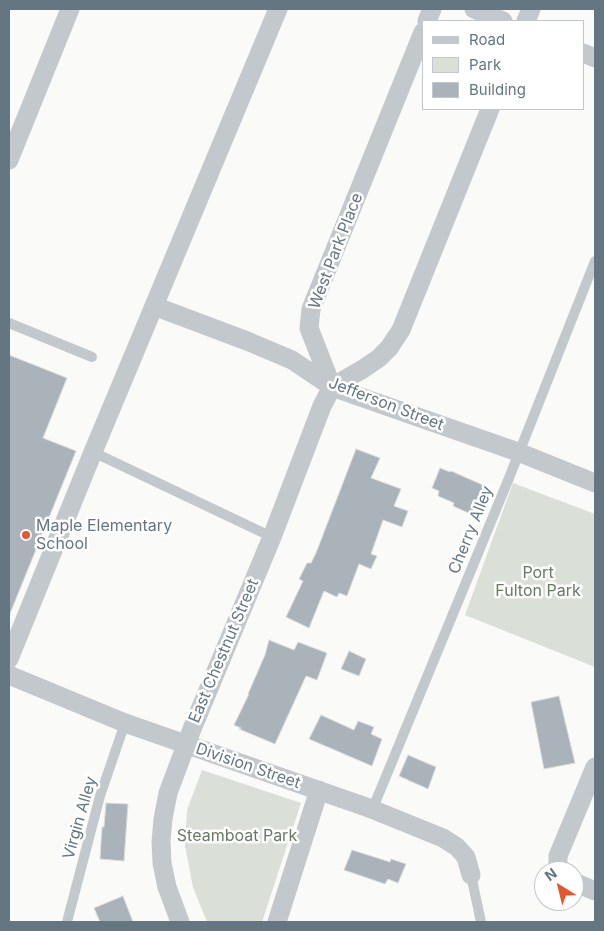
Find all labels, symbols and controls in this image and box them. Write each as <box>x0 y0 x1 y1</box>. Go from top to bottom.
legend <box>422 20 584 110</box>
text: Road <box>469 30 505 49</box>
text: Park <box>469 55 501 74</box>
text: Building <box>469 80 526 99</box>
street label: West Park Place <box>305 190 367 312</box>
street label: Jefferson Street <box>326 373 446 435</box>
street label: Cherry Alley <box>445 483 497 577</box>
place label: Maple Elementary School <box>36 516 172 554</box>
marker: Maple Elementary School <box>20 529 32 541</box>
park label: Port Fulton Park <box>495 563 581 601</box>
street label: East Chestnut Street <box>185 576 263 726</box>
street label: Division Street <box>193 739 303 793</box>
street label: Virgin Alley <box>59 774 101 862</box>
park label: Steamboat Park <box>177 826 297 846</box>
north arrow <box>534 861 584 911</box>
text: N <box>541 864 560 884</box>

